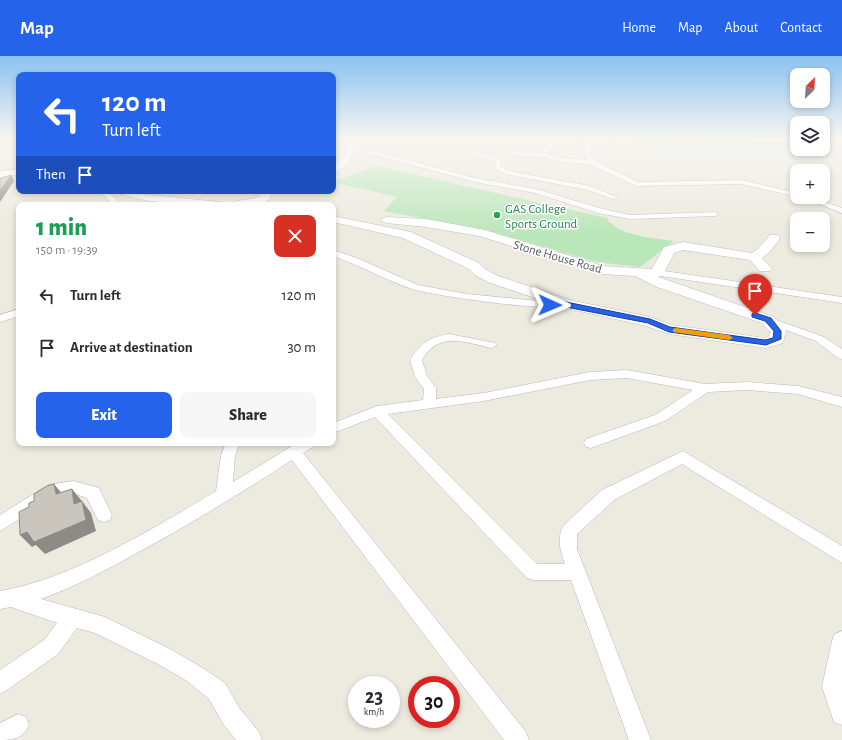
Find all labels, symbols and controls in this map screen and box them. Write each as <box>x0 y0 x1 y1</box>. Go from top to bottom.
text: Map <box>20 19 54 38</box>
text: Home <box>622 21 656 35</box>
text: Map <box>678 21 702 35</box>
text: About <box>724 21 758 35</box>
text: Contact <box>780 21 822 35</box>
north arrow <box>790 68 830 108</box>
map controls <box>790 68 830 252</box>
icon: left <box>36 88 88 140</box>
text: 120 m <box>102 89 167 117</box>
button: layers <box>790 116 830 156</box>
text: Turn left <box>102 122 161 140</box>
icon: arrive <box>74 164 96 186</box>
button: + <box>790 164 830 204</box>
text: Then <box>36 167 66 182</box>
place label: GAS College Sports Ground <box>505 203 578 231</box>
marker: GAS College Sports Ground <box>492 210 502 220</box>
button: − <box>790 212 830 252</box>
button: close <box>274 215 316 257</box>
text: 1 min <box>36 216 87 240</box>
street label: Stone House Road <box>512 239 604 276</box>
text: 150 m · 19:39 <box>36 244 98 257</box>
pin <box>738 274 772 315</box>
icon: arrive <box>744 280 766 302</box>
position arrow <box>529 284 571 326</box>
icon: left <box>36 285 58 307</box>
text: Turn left <box>70 288 121 303</box>
text: 120 m <box>282 288 316 303</box>
icon: arrive <box>36 337 58 359</box>
text: Arrive at destination <box>70 340 193 355</box>
text: 30 m <box>287 340 316 355</box>
button: Exit <box>36 392 172 438</box>
button: Share <box>180 392 316 438</box>
speed limit sign: 30 <box>408 676 460 728</box>
text: 23 <box>365 687 383 707</box>
text: km/h <box>364 707 384 717</box>

